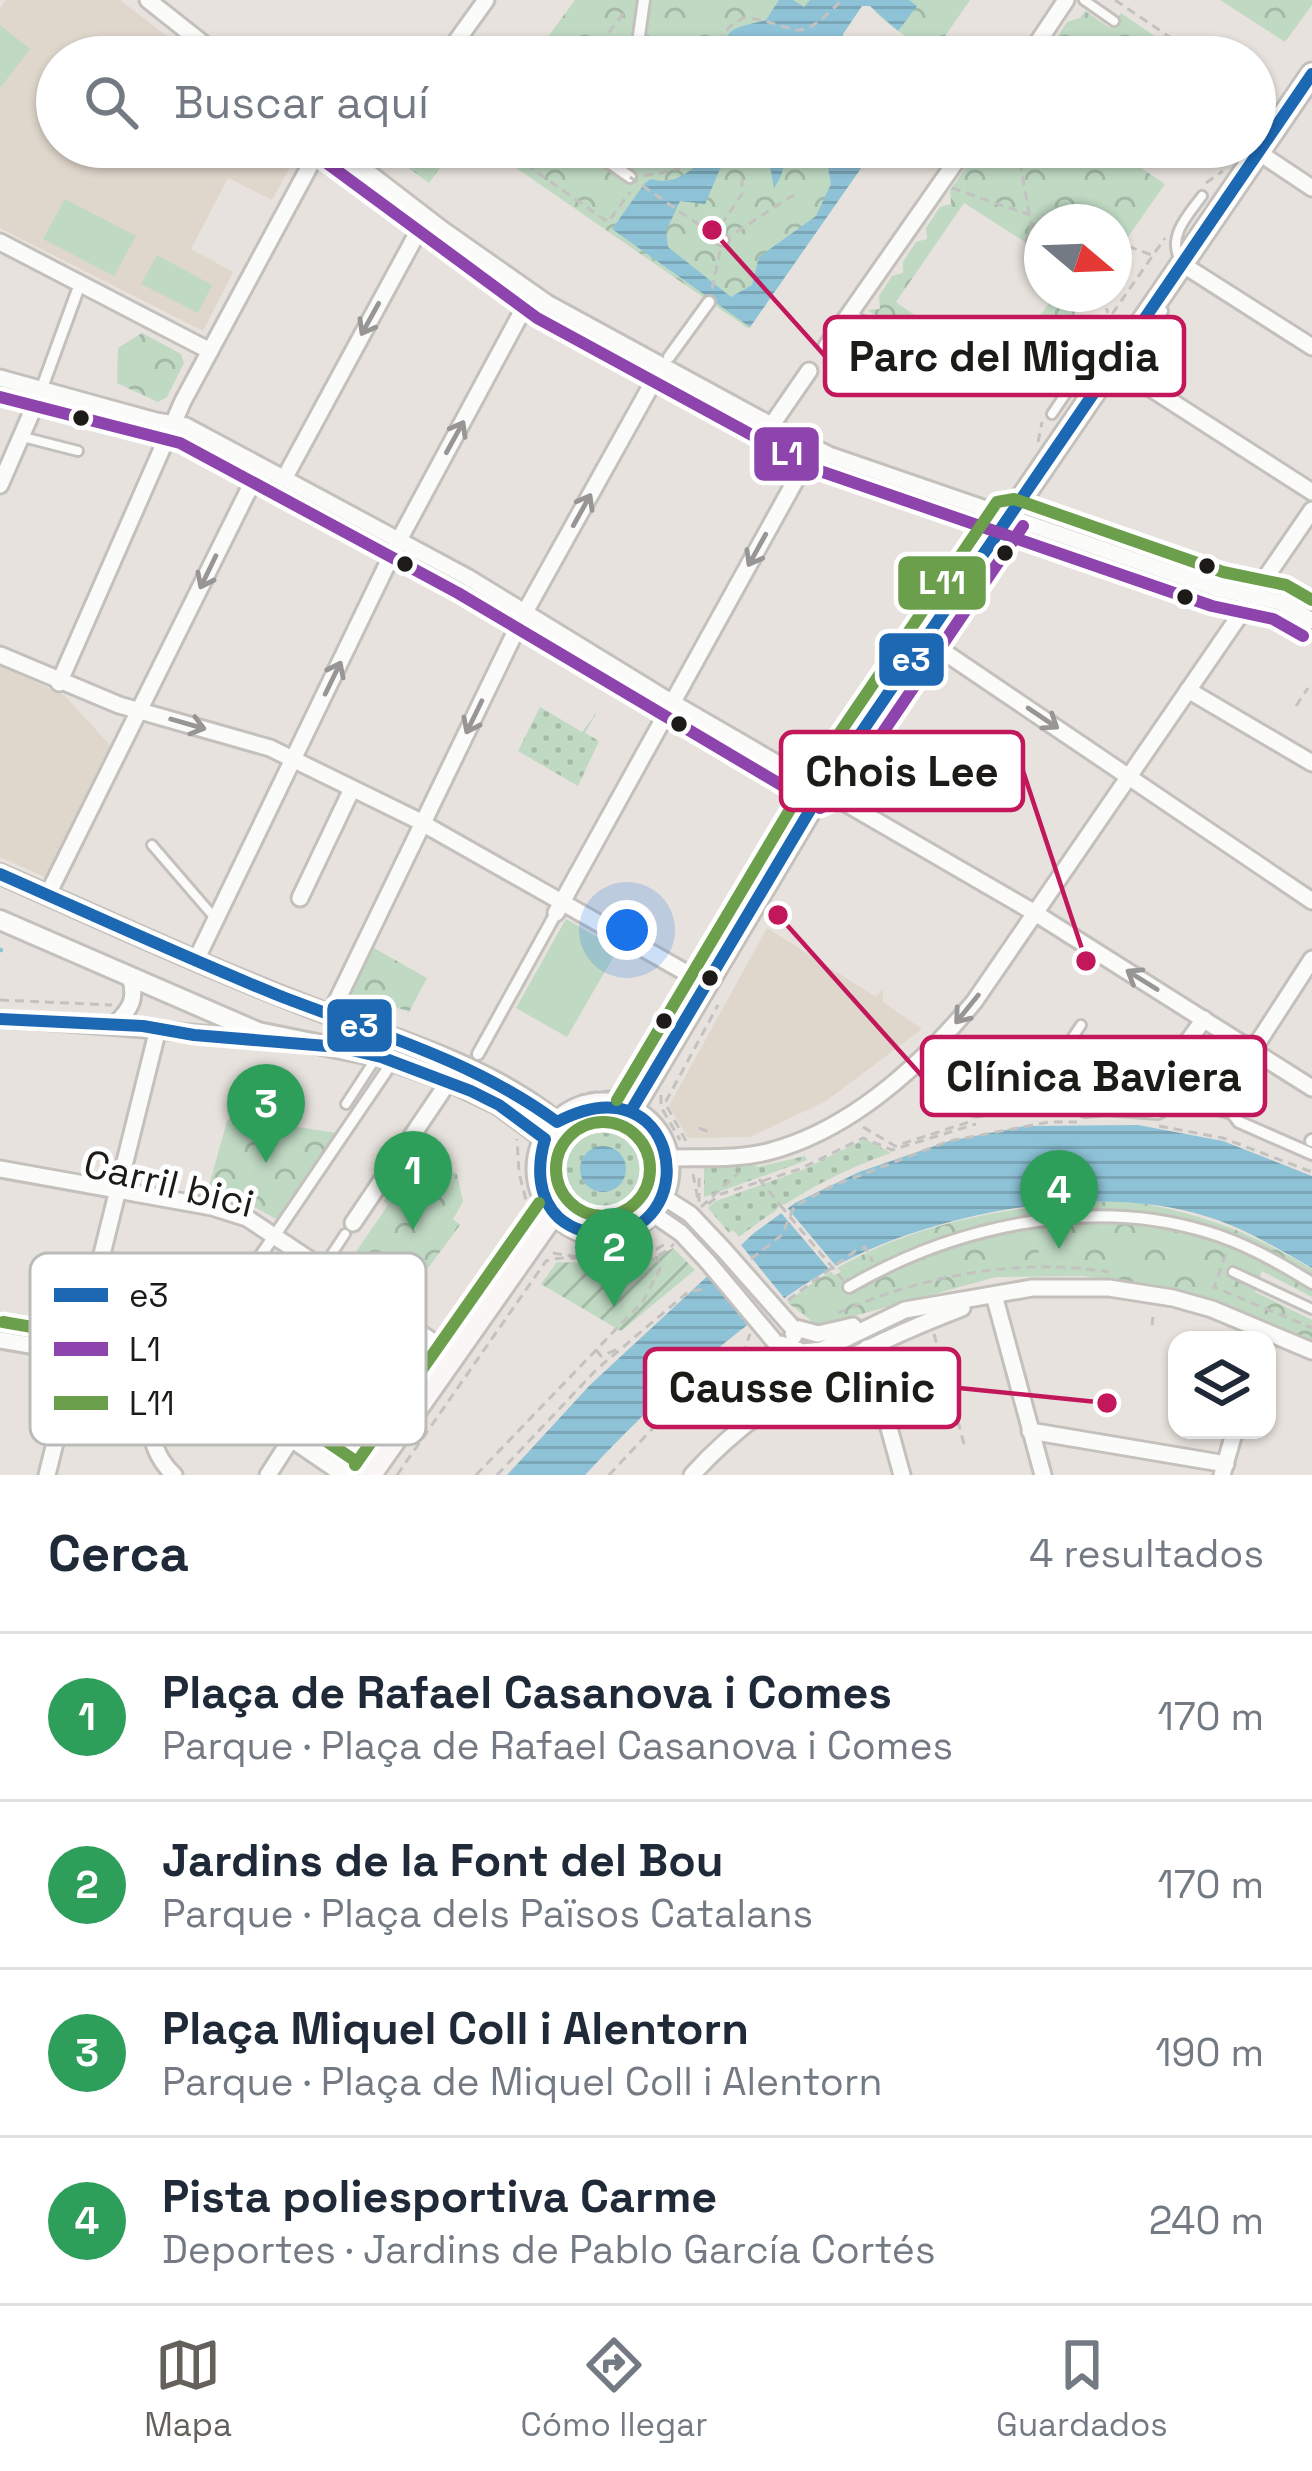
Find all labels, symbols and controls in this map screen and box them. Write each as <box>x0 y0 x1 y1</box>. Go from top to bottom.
search box <box>36 36 1276 168</box>
icon: search <box>78 69 144 135</box>
text: Buscar aquí <box>174 74 429 131</box>
north arrow <box>1024 204 1132 312</box>
one-way arrow <box>358 301 381 336</box>
callout: Parc del Migdia <box>825 317 1184 395</box>
text: Parc del Migdia <box>849 330 1159 383</box>
unlabelled marker <box>70 407 92 429</box>
one-way arrow <box>444 421 467 456</box>
line badge: L1 <box>752 425 821 483</box>
text: L1 <box>771 433 803 475</box>
one-way arrow <box>571 493 594 528</box>
one-way arrow <box>745 531 768 566</box>
unlabelled marker <box>994 542 1016 564</box>
one-way arrow <box>196 553 218 589</box>
unlabelled marker <box>394 553 416 575</box>
line badge: L11 <box>896 554 988 612</box>
unlabelled marker <box>1196 555 1218 577</box>
text: L11 <box>918 562 966 604</box>
unlabelled marker <box>1174 586 1196 608</box>
line badge: e3 <box>877 631 946 688</box>
text: e3 <box>891 639 931 681</box>
one-way arrow <box>323 661 345 697</box>
one-way arrow <box>461 699 484 734</box>
one-way arrow <box>1026 705 1060 730</box>
unlabelled marker <box>668 713 690 735</box>
one-way arrow <box>168 714 206 736</box>
callout: Chois Lee <box>781 732 1023 810</box>
text: Chois Lee <box>805 745 999 798</box>
your location <box>597 900 657 960</box>
unlabelled marker <box>699 967 721 989</box>
one-way arrow <box>1126 968 1160 993</box>
one-way arrow <box>955 992 981 1024</box>
line badge: e3 <box>325 997 394 1054</box>
text: e3 <box>339 1005 379 1047</box>
unlabelled marker <box>653 1010 675 1032</box>
callout: Clínica Baviera <box>922 1037 1265 1115</box>
text: Clínica Baviera <box>946 1050 1242 1103</box>
pin: 3 <box>227 1064 305 1163</box>
pin: 1 <box>374 1131 452 1230</box>
street label: Carril bici <box>79 1139 259 1228</box>
pin: 4 <box>1020 1150 1098 1249</box>
pin: 2 <box>575 1208 653 1307</box>
legend <box>30 1253 426 1445</box>
text: e3 <box>129 1275 168 1317</box>
text: L1 <box>129 1329 161 1371</box>
map controls <box>1168 1331 1276 1439</box>
button: layers <box>1168 1331 1276 1439</box>
callout: Causse Clinic <box>645 1349 959 1427</box>
text: Causse Clinic <box>669 1361 935 1414</box>
text: L11 <box>129 1383 175 1425</box>
text: Cerca <box>48 1521 189 1586</box>
text: 4 resultados <box>1029 1529 1264 1578</box>
text: Plaça de Rafael Casanova i Comes <box>162 1664 892 1721</box>
text: 1 <box>78 1692 96 1741</box>
text: 170 m <box>1157 1692 1264 1741</box>
text: Parque · Plaça de Rafael Casanova i Comes <box>162 1721 953 1770</box>
text: Jardins de la Font del Bou <box>162 1832 724 1889</box>
text: 2 <box>75 1860 99 1909</box>
text: 170 m <box>1157 1860 1264 1909</box>
text: Parque · Plaça dels Països Catalans <box>162 1889 813 1938</box>
text: Plaça Miquel Coll i Alentorn <box>162 2000 749 2057</box>
text: 3 <box>75 2028 99 2077</box>
text: 190 m <box>1155 2028 1264 2077</box>
text: Parque · Plaça de Miquel Coll i Alentorn <box>162 2057 883 2106</box>
text: Pista poliesportiva Carme <box>162 2168 717 2225</box>
text: 4 <box>75 2196 99 2245</box>
text: 240 m <box>1149 2196 1264 2245</box>
text: Deportes · Jardins de Pablo García Cortés <box>162 2225 936 2274</box>
tab: Mapa <box>144 2332 232 2446</box>
tab: Cómo llegar <box>520 2332 708 2446</box>
tab: Guardados <box>996 2332 1168 2446</box>

